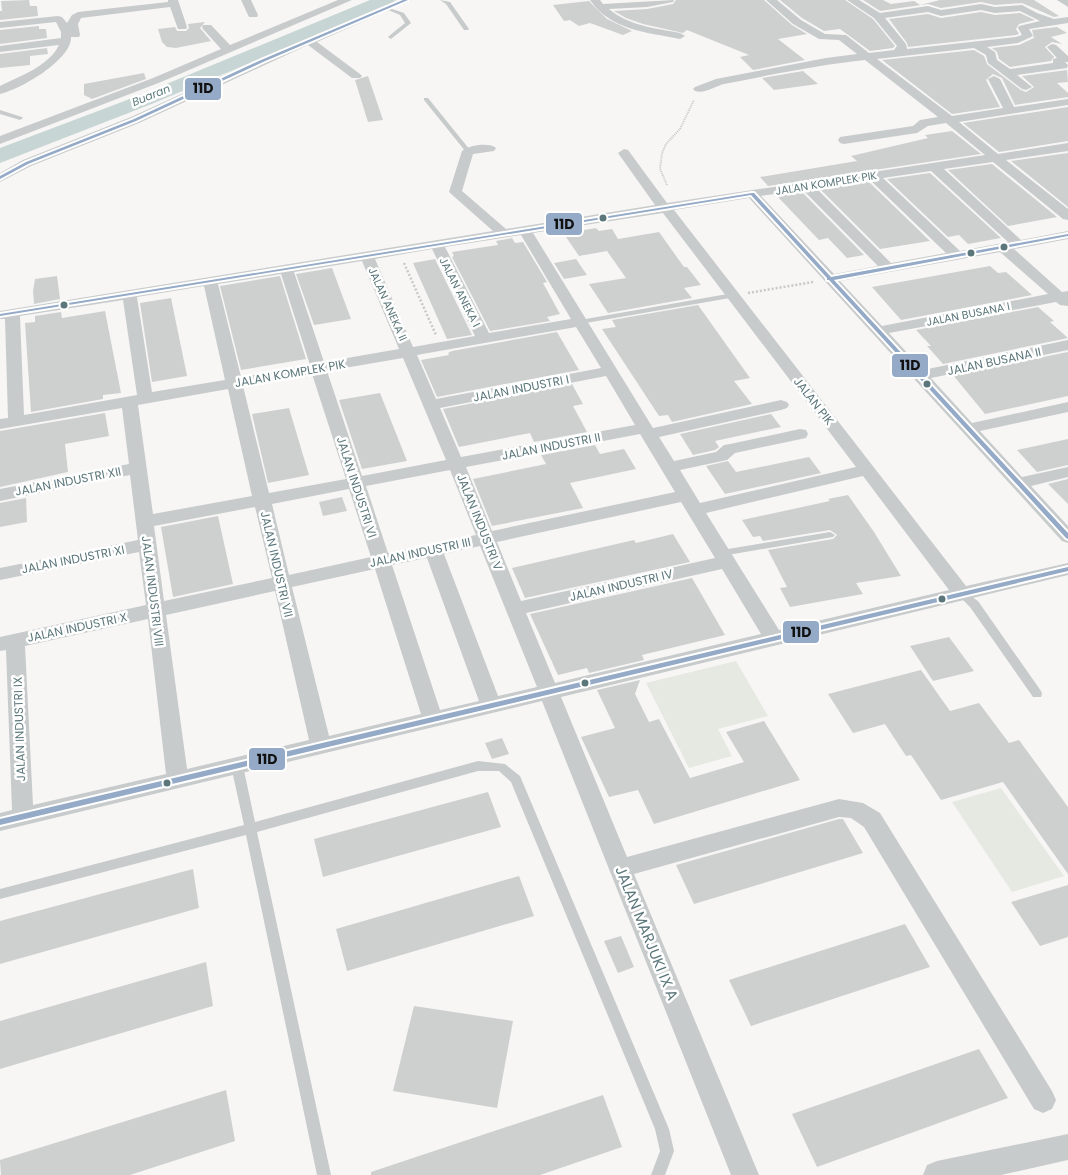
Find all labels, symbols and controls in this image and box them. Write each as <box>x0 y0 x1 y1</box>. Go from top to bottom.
line badge: 11D <box>184 77 222 101</box>
text: 11D <box>193 78 213 98</box>
water label: Buaran <box>130 80 172 110</box>
street label: JALAN KOMPLEK PIK <box>774 167 878 199</box>
line badge: 11D <box>545 212 583 236</box>
unlabelled marker <box>598 213 608 223</box>
text: 11D <box>554 214 574 234</box>
unlabelled marker <box>999 242 1009 252</box>
unlabelled marker <box>966 248 976 258</box>
street label: JALAN ANEKA I <box>436 254 484 330</box>
street label: JALAN ANEKA II <box>365 265 411 343</box>
street label: JALAN BUSANA I <box>925 298 1011 330</box>
unlabelled marker <box>59 300 69 310</box>
street label: JALAN BUSANA II <box>945 343 1043 379</box>
line badge: 11D <box>891 353 929 378</box>
street label: JALAN KOMPLEK PIK <box>233 355 347 391</box>
text: 11D <box>900 355 920 375</box>
street label: JALAN INDUSTRI I <box>472 370 570 406</box>
street label: JALAN PIK <box>790 374 838 428</box>
unlabelled marker <box>922 379 932 389</box>
street label: JALAN INDUSTRI II <box>500 428 602 464</box>
street label: JALAN INDUSTRI VI <box>333 434 381 540</box>
street label: JALAN INDUSTRI XII <box>14 462 123 500</box>
street label: JALAN INDUSTRI V <box>453 471 507 573</box>
street label: JALAN INDUSTRI VII <box>257 509 297 619</box>
street label: JALAN INDUSTRI III <box>368 533 472 571</box>
street label: JALAN INDUSTRI VIII <box>138 535 168 647</box>
street label: JALAN INDUSTRI XI <box>20 541 126 577</box>
street label: JALAN INDUSTRI IV <box>568 565 674 605</box>
unlabelled marker <box>937 594 947 604</box>
street label: JALAN INDUSTRI X <box>25 608 129 646</box>
line badge: 11D <box>782 620 820 644</box>
text: 11D <box>791 622 811 642</box>
street label: JALAN INDUSTRI IX <box>9 676 29 782</box>
unlabelled marker <box>580 678 590 688</box>
line badge: 11D <box>248 747 286 771</box>
text: 11D <box>257 749 277 769</box>
unlabelled marker <box>162 778 172 788</box>
street label: JALAN MARJUKI IX A <box>610 863 684 1003</box>

